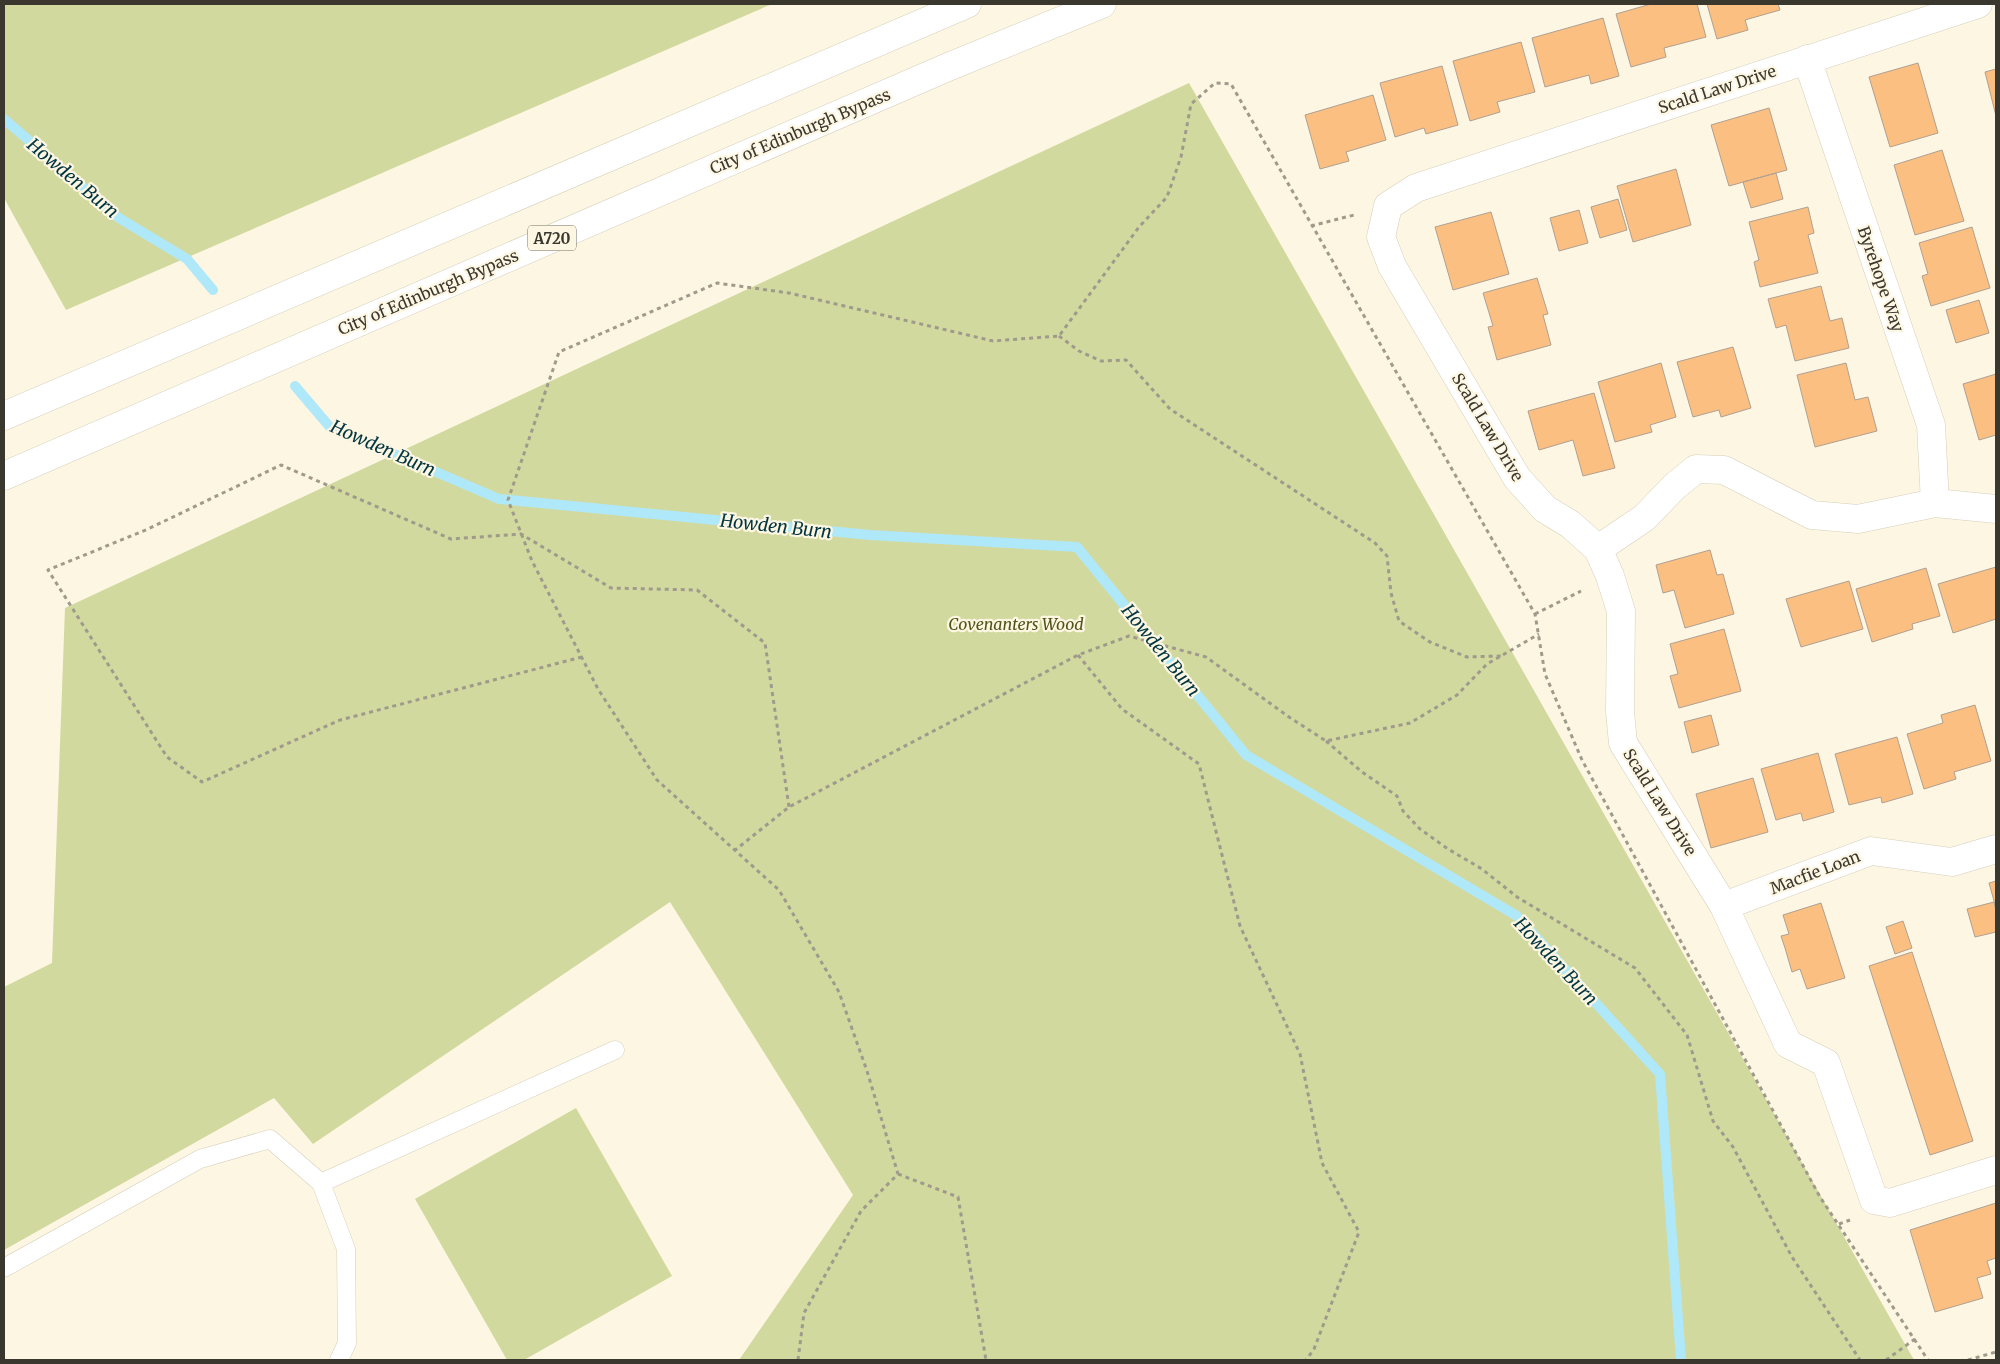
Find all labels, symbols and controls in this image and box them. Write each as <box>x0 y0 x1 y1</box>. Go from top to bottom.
street label: Scald Law Drive <box>1656 61 1778 117</box>
street label: City of Edinburgh Bypass <box>707 84 893 178</box>
water label: Howden Burn <box>22 132 123 223</box>
street label: Byrehope Way <box>1854 224 1909 335</box>
road number: A720 <box>528 226 576 250</box>
street label: City of Edinburgh Bypass <box>335 245 521 339</box>
street label: Scald Law Drive <box>1448 369 1528 485</box>
water label: Howden Burn <box>326 414 439 481</box>
water label: Howden Burn <box>718 509 833 543</box>
water label: Howden Burn <box>1116 598 1205 701</box>
park label: Covenanters Wood <box>948 614 1084 634</box>
street label: Scald Law Drive <box>1619 745 1701 859</box>
street label: Macfie Loan <box>1767 846 1863 898</box>
water label: Howden Burn <box>1509 911 1603 1010</box>

